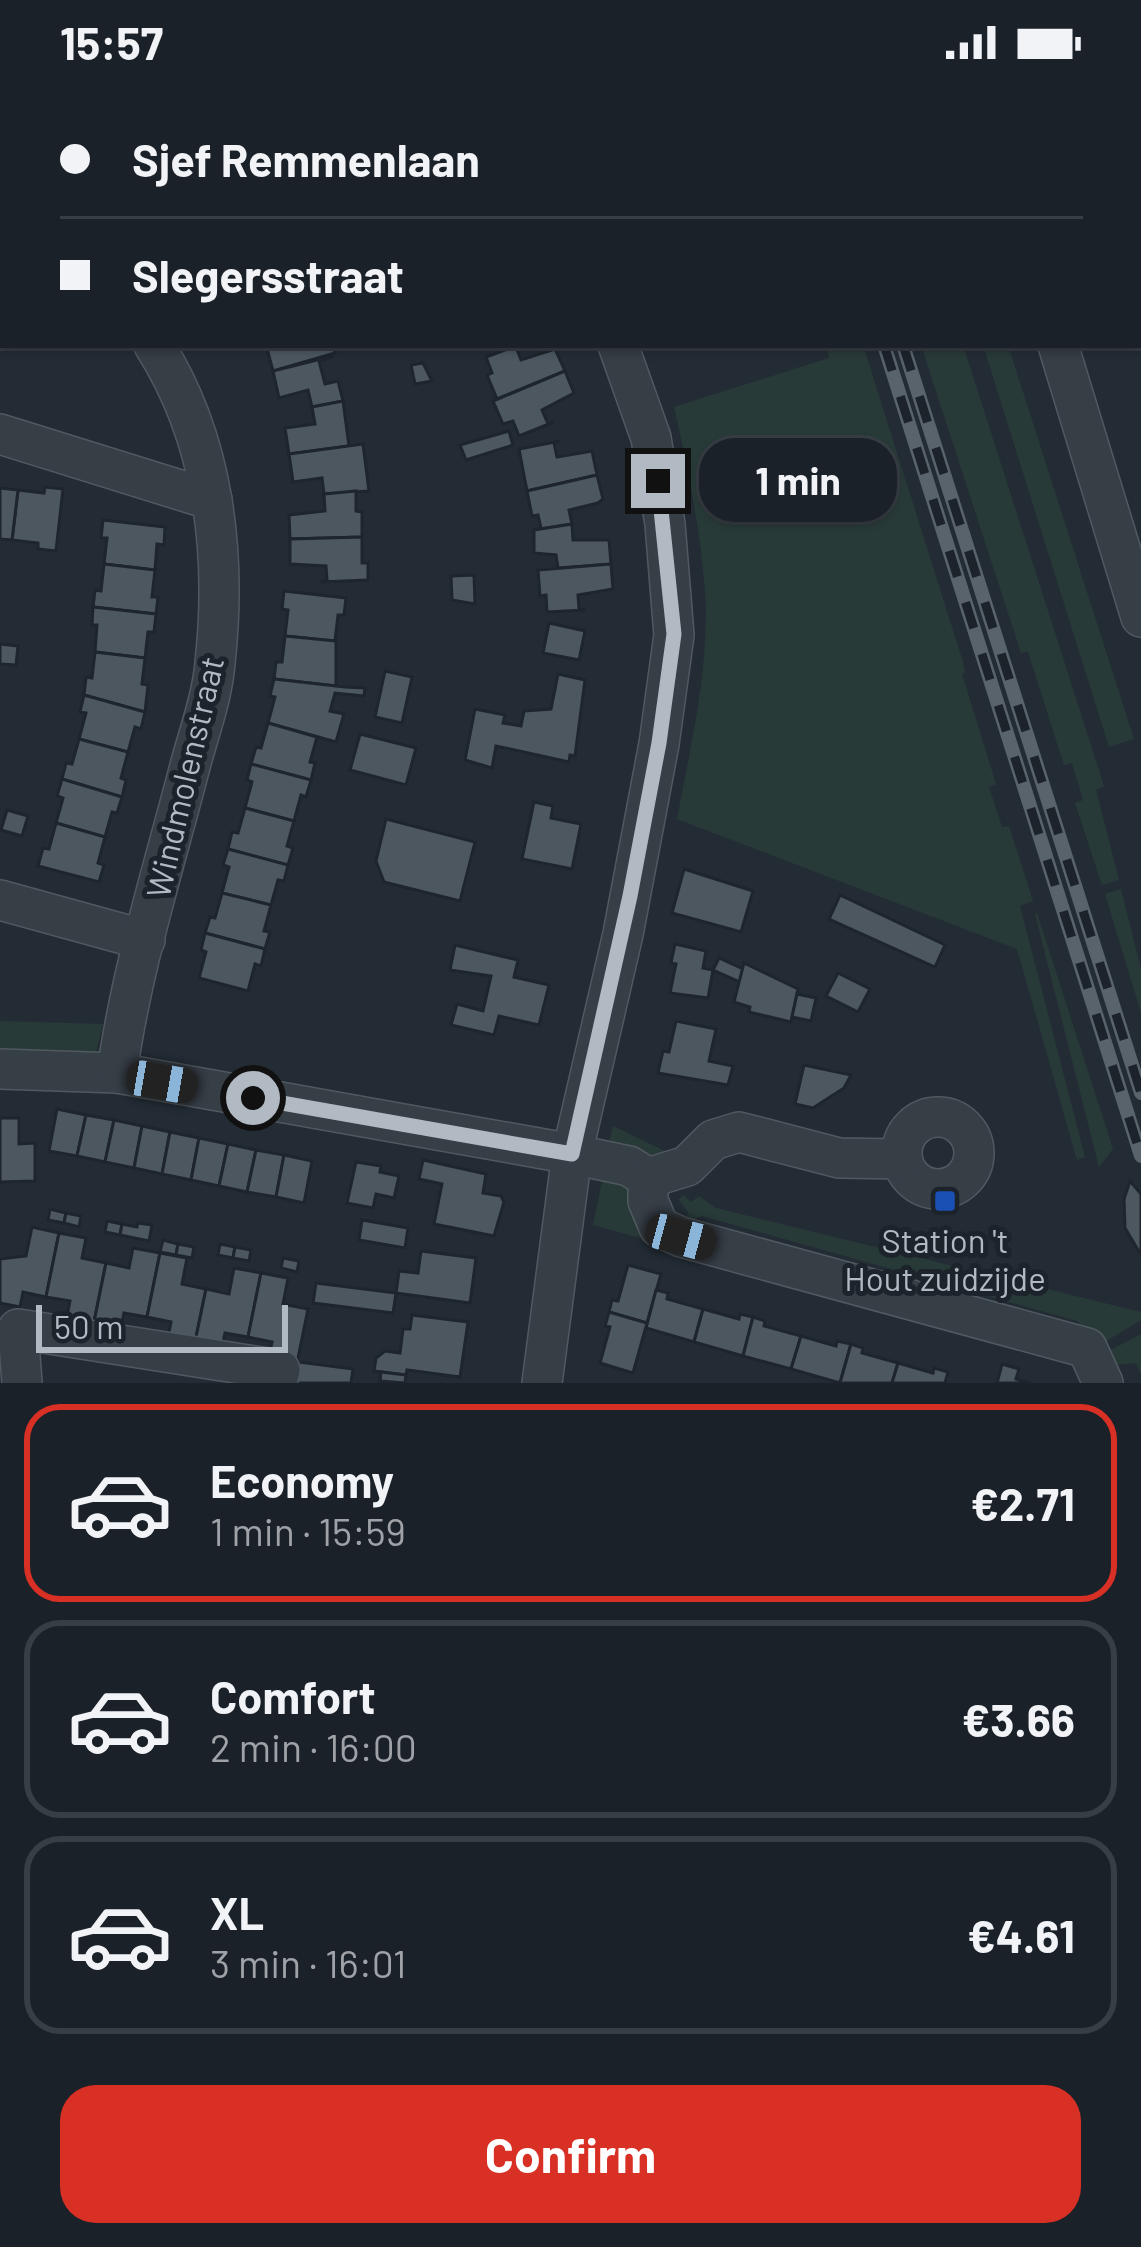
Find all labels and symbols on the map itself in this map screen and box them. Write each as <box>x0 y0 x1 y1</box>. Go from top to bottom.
callout: 1 min <box>700 439 898 523</box>
route end <box>631 454 685 508</box>
street label: Windmolenstraat <box>137 652 231 902</box>
car <box>123 1058 201 1106</box>
route start <box>226 1071 280 1125</box>
marker: Station 't Hout zuidzijde <box>932 1188 958 1214</box>
car <box>642 1210 720 1264</box>
place label: Station 't Hout zuidzijde <box>844 1220 1046 1298</box>
scale bar <box>36 1299 288 1352</box>

